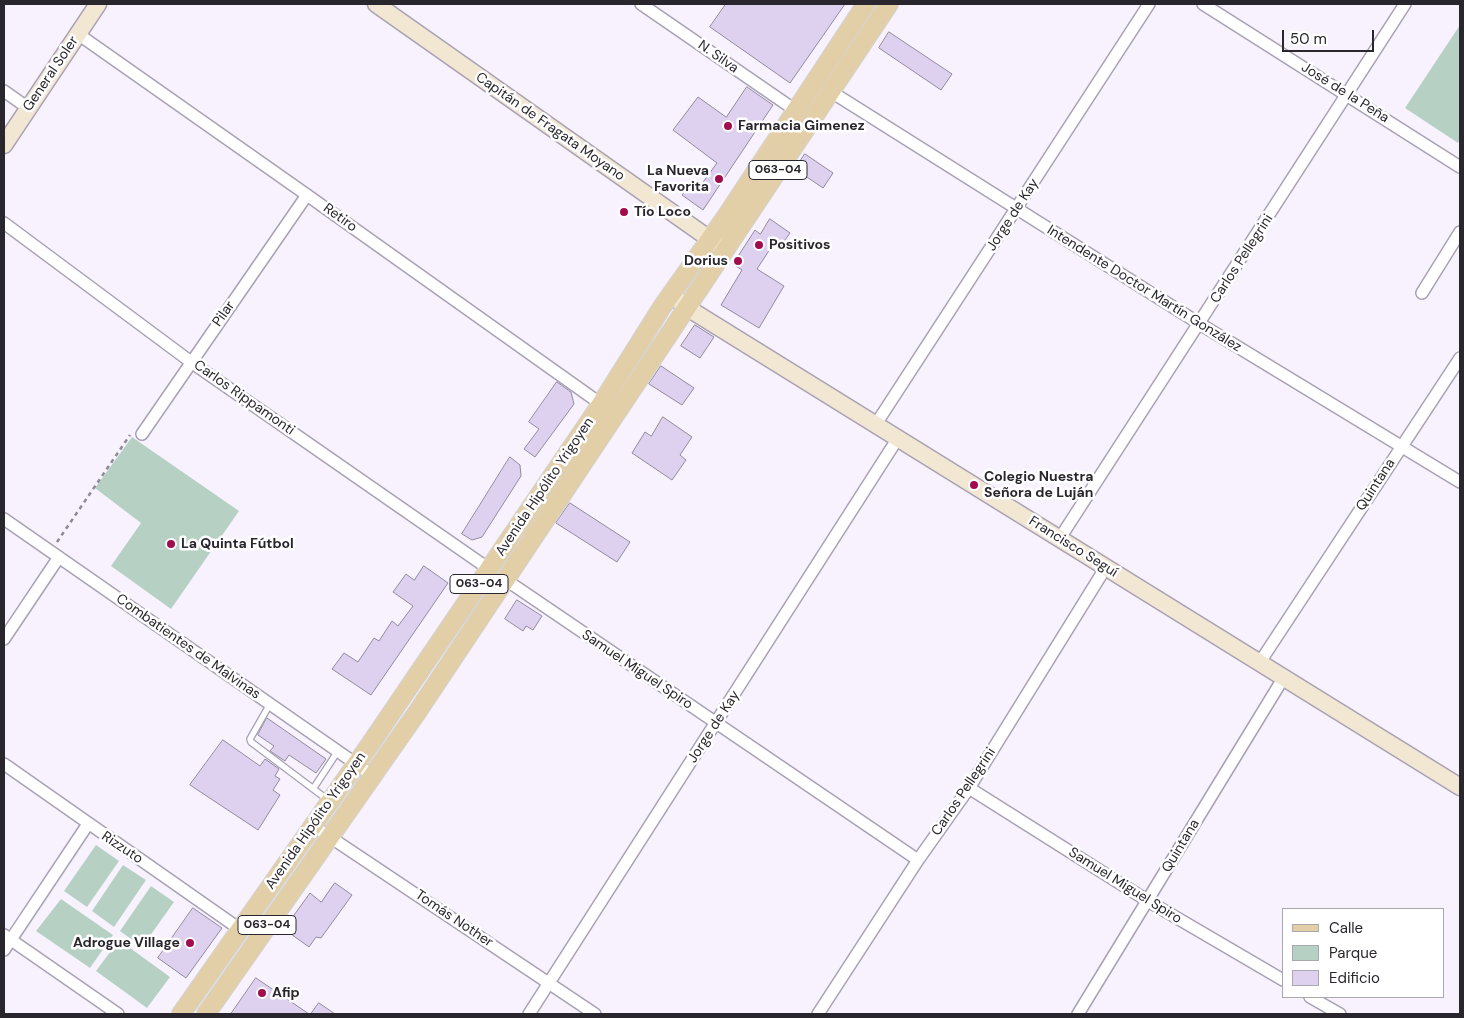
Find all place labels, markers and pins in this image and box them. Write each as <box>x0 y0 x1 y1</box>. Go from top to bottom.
place label: Farmacia Gimenez <box>738 118 865 134</box>
marker: Farmacia Gimenez <box>722 120 734 132</box>
place label: La Nueva Favorita <box>647 163 709 196</box>
marker: La Nueva Favorita <box>713 173 725 185</box>
place label: Tío Loco <box>634 204 691 220</box>
marker: Tío Loco <box>618 206 630 218</box>
place label: Positivos <box>769 237 831 253</box>
marker: Positivos <box>753 239 765 251</box>
place label: Dorius <box>684 253 728 269</box>
marker: Dorius <box>732 255 744 267</box>
place label: Colegio Nuestra Señora de Luján <box>984 469 1093 502</box>
marker: Colegio Nuestra Señora de Luján <box>968 479 980 491</box>
place label: La Quinta Fútbol <box>181 536 294 552</box>
marker: La Quinta Fútbol <box>165 538 177 550</box>
place label: Adrogue Village <box>73 935 180 951</box>
marker: Adrogue Village <box>184 937 196 949</box>
place label: Afip <box>272 985 300 1001</box>
marker: Afip <box>256 987 268 999</box>

